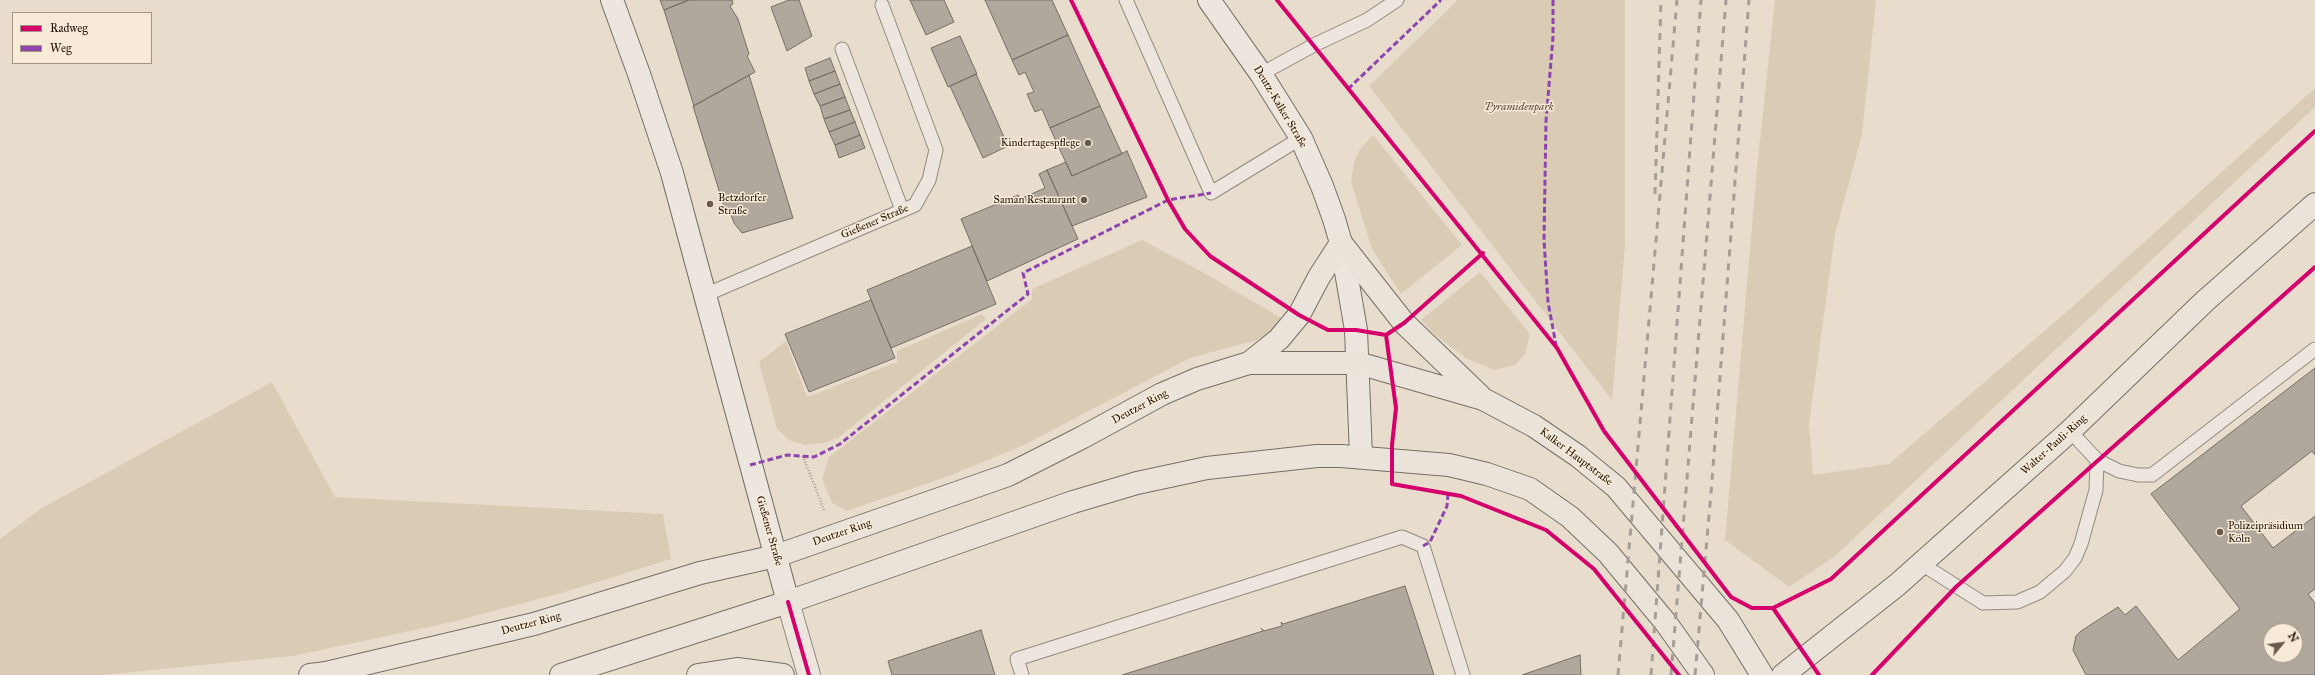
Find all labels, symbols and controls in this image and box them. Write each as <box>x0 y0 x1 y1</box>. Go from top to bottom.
legend <box>12 12 152 64</box>
text: Radweg <box>50 21 88 35</box>
text: Weg <box>50 41 72 55</box>
street label: Deutz-Kalker Straße <box>1250 64 1310 150</box>
park label: Pyramidenpark <box>1484 100 1554 114</box>
place label: Kindertagespflege <box>1001 136 1080 150</box>
marker: Kindertagespflege <box>1083 138 1093 148</box>
place label: Betzdorfer Straße <box>718 191 766 217</box>
place label: Saman Restaurant <box>994 193 1076 207</box>
marker: Saman Restaurant <box>1079 195 1089 205</box>
marker: Betzdorfer Straße <box>705 199 715 209</box>
street label: Gießener Straße <box>839 202 911 242</box>
street label: Deutzer Ring <box>1110 387 1170 427</box>
street label: Walter-Pauli-Ring <box>2019 412 2089 478</box>
street label: Kalker Hauptstraße <box>1537 425 1615 489</box>
street label: Gießener Straße <box>753 494 785 568</box>
street label: Deutzer Ring <box>811 517 873 549</box>
place label: Polizeipräsidium Köln <box>2228 519 2303 545</box>
marker: Polizeipräsidium Köln <box>2215 527 2225 537</box>
street label: Deutzer Ring <box>500 610 562 638</box>
north arrow <box>2263 623 2303 663</box>
text: N <box>2285 630 2301 645</box>

